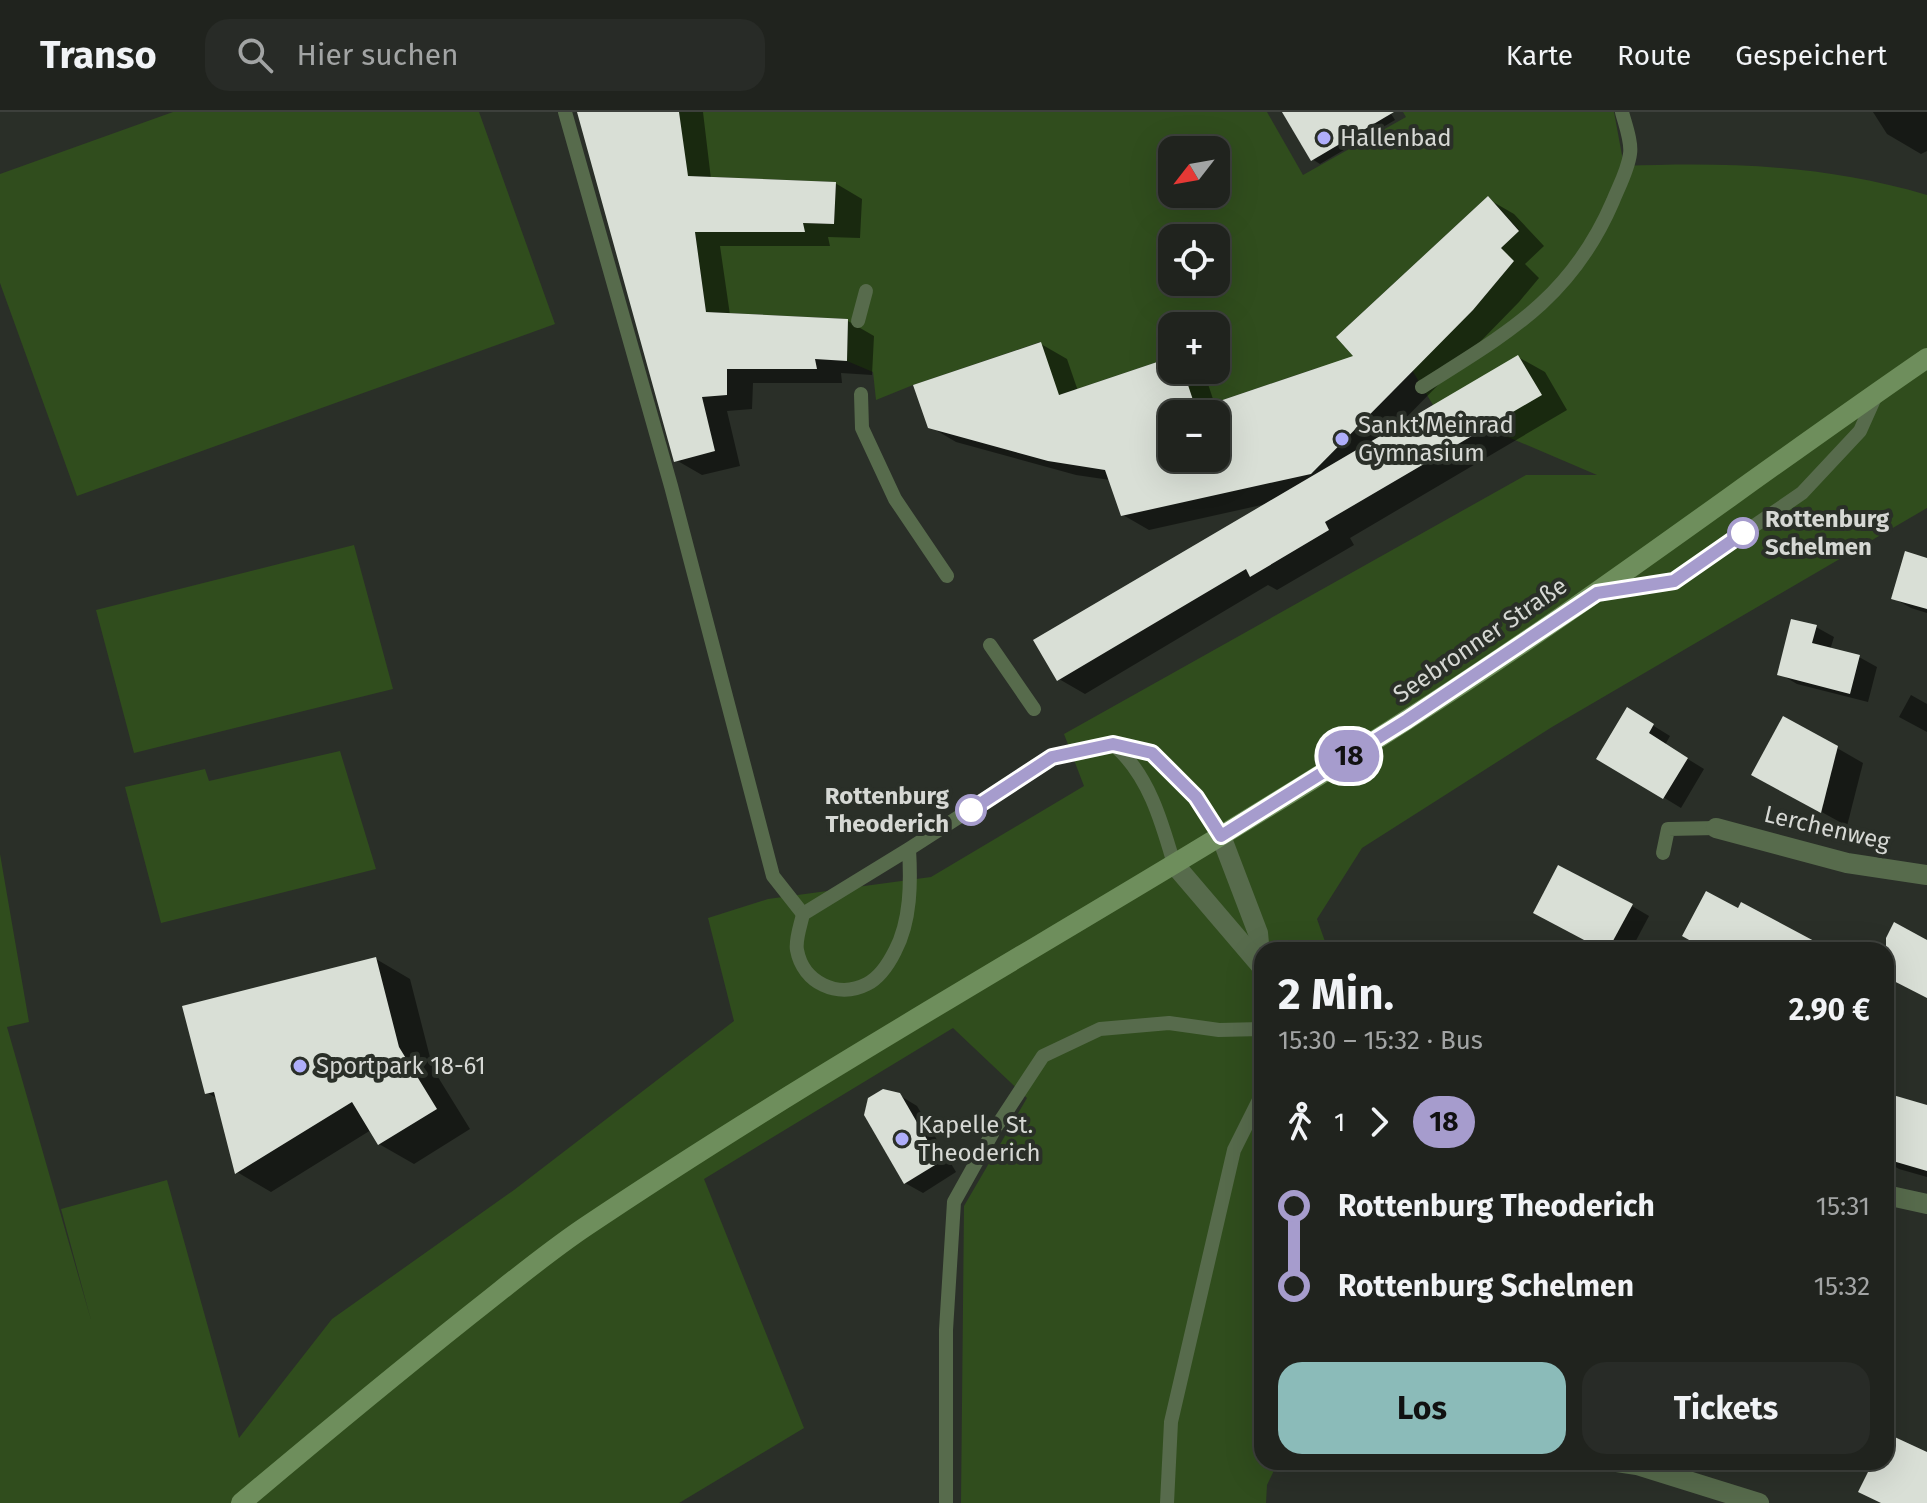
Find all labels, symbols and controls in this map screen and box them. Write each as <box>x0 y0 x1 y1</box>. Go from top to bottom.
search box <box>205 19 765 91</box>
text: Transo <box>40 32 157 78</box>
icon: search <box>233 33 277 77</box>
text: Hier suchen <box>297 37 459 73</box>
text: Karte <box>1506 39 1573 72</box>
text: Route <box>1617 39 1691 72</box>
text: Gespeichert <box>1735 39 1887 72</box>
place label: Hallenbad <box>1340 124 1452 152</box>
marker: Hallenbad <box>1315 129 1333 147</box>
north arrow <box>1158 136 1230 208</box>
map controls <box>1158 136 1230 472</box>
button: locate <box>1158 224 1230 296</box>
button: + <box>1158 312 1230 384</box>
button: − <box>1158 400 1230 472</box>
place label: Sankt Meinrad Gymnasium <box>1358 411 1514 467</box>
marker: Sankt Meinrad Gymnasium <box>1333 430 1351 448</box>
place label: Rottenburg Schelmen <box>1765 505 1890 561</box>
marker: Rottenburg Schelmen <box>1728 518 1758 548</box>
street label: Seebronner Straße <box>1388 572 1572 708</box>
line badge: 18 <box>1313 730 1385 782</box>
text: 18 <box>1334 739 1364 772</box>
place label: Rottenburg Theoderich <box>825 782 950 838</box>
marker: Rottenburg Theoderich <box>956 795 986 825</box>
street label: Lerchenweg <box>1761 800 1893 856</box>
text: 2 Min. <box>1278 968 1394 1021</box>
text: 2.90 € <box>1789 992 1870 1028</box>
text: 15:30 – 15:32 · Bus <box>1278 1025 1483 1056</box>
place label: Sportpark 18-61 <box>316 1052 486 1080</box>
marker: Sportpark 18-61 <box>291 1057 309 1075</box>
icon: walk <box>1278 1100 1322 1144</box>
icon: forward <box>1357 1100 1401 1144</box>
text: 18 <box>1429 1105 1459 1138</box>
text: 1 <box>1334 1107 1345 1138</box>
place label: Kapelle St. Theoderich <box>918 1111 1041 1167</box>
marker: Kapelle St. Theoderich <box>893 1130 911 1148</box>
text: Rottenburg Theoderich <box>1338 1188 1655 1224</box>
text: 15:31 <box>1816 1191 1870 1222</box>
text: Rottenburg Schelmen <box>1338 1268 1634 1304</box>
text: 15:32 <box>1814 1271 1870 1302</box>
button: Los <box>1278 1362 1566 1454</box>
button: Tickets <box>1582 1362 1870 1454</box>

